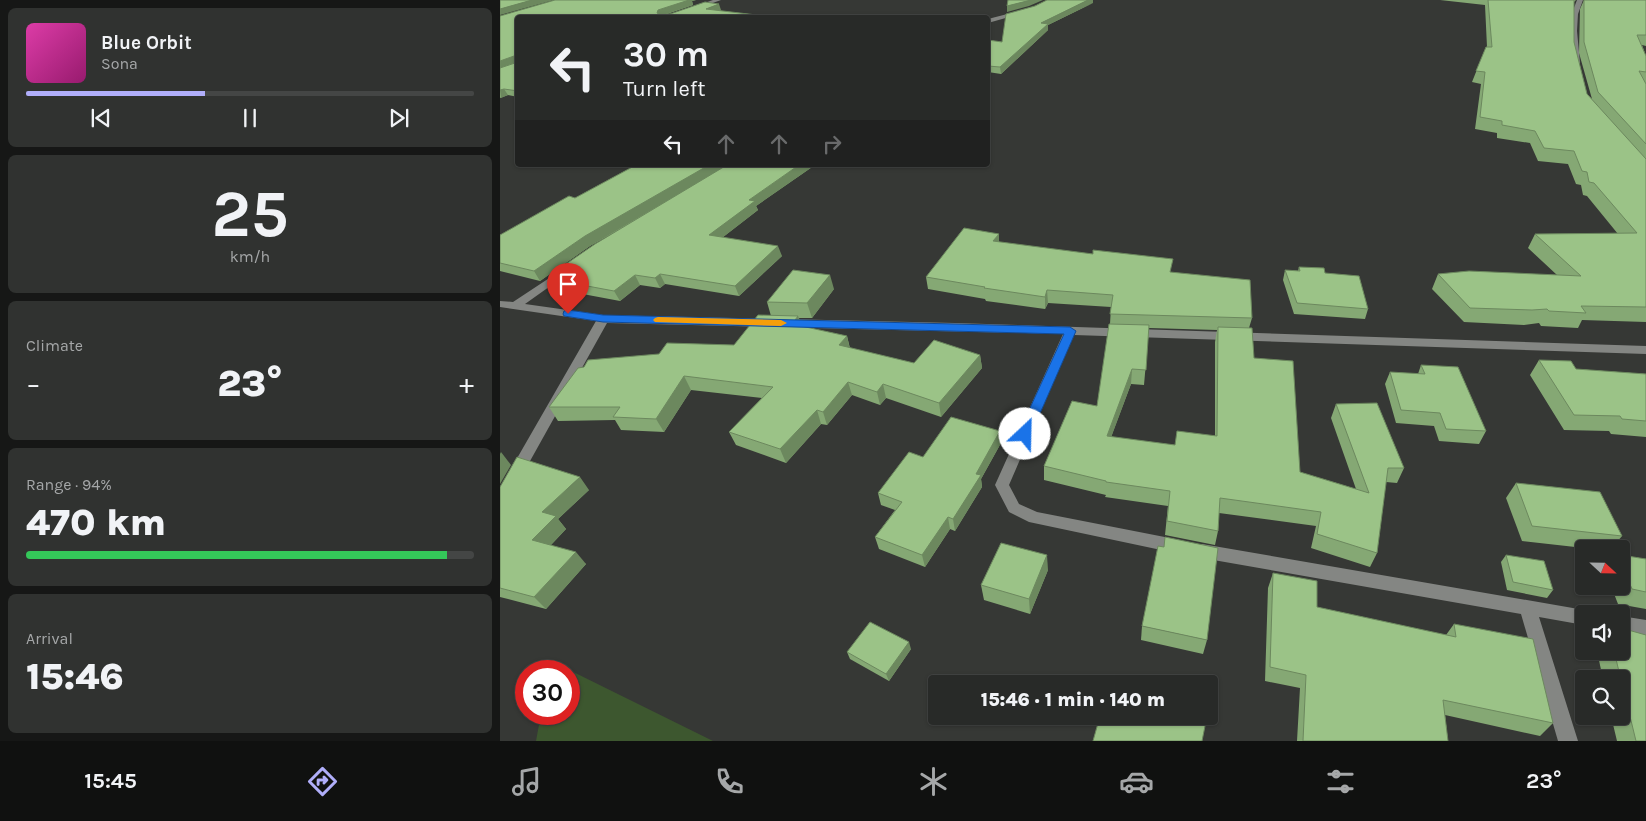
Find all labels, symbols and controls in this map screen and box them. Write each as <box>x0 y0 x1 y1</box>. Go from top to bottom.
text: Blue Orbit <box>101 32 192 54</box>
text: 30 m <box>623 34 709 75</box>
icon: left <box>540 35 605 100</box>
text: Sona <box>101 54 138 73</box>
text: Turn left <box>623 76 706 102</box>
icon: previous <box>87 104 115 132</box>
icon: pause <box>236 104 264 132</box>
icon: next <box>385 104 413 132</box>
icon: left <box>659 130 687 158</box>
icon: ahead <box>712 130 740 158</box>
icon: ahead <box>765 130 793 158</box>
icon: right <box>818 130 846 158</box>
text: 25 <box>211 176 289 252</box>
text: km/h <box>230 247 270 266</box>
pin <box>547 263 589 314</box>
icon: arrive <box>554 270 582 298</box>
text: Climate <box>26 336 83 355</box>
text: 23° <box>217 361 283 406</box>
text: − <box>26 367 41 400</box>
text: + <box>459 367 474 400</box>
position arrow <box>998 407 1050 459</box>
text: Range · 94% <box>26 475 112 494</box>
text: 470 km <box>26 500 166 545</box>
north arrow <box>1575 540 1630 595</box>
map controls <box>1575 540 1630 725</box>
button: sound <box>1575 605 1630 660</box>
text: Arrival <box>26 629 73 648</box>
text: 15:46 <box>26 654 124 699</box>
speed limit sign: 30 <box>515 660 580 725</box>
button: search <box>1575 670 1630 725</box>
text: 15:46 · 1 min · 140 m <box>981 689 1165 711</box>
icon: directions <box>305 764 340 799</box>
icon: music <box>509 764 544 799</box>
icon: phone <box>712 764 747 799</box>
icon: climate <box>916 764 951 799</box>
icon: car <box>1119 764 1154 799</box>
icon: filters <box>1323 764 1358 799</box>
text: 15:45 <box>84 768 137 794</box>
text: 23° <box>1526 768 1562 794</box>

